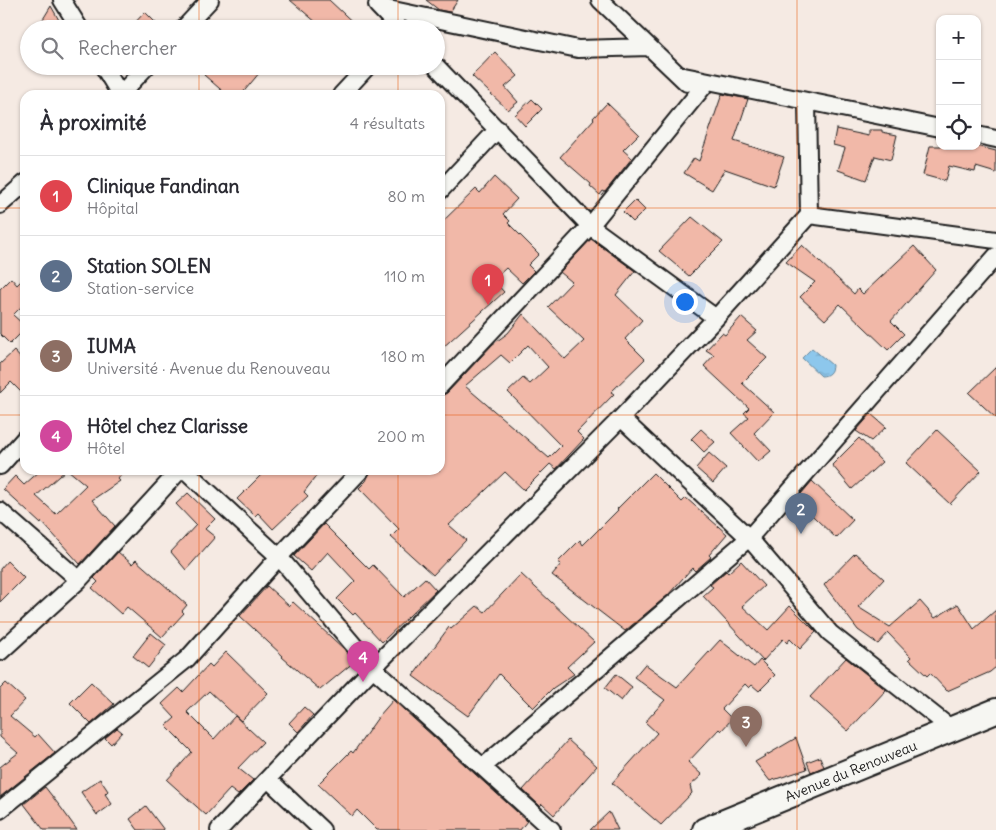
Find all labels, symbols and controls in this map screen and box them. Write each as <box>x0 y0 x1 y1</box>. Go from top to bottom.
map controls <box>936 15 981 150</box>
button: + <box>936 15 981 60</box>
search box <box>20 20 445 75</box>
icon: search <box>38 34 66 62</box>
text: Rechercher <box>78 36 177 60</box>
button: − <box>936 60 981 105</box>
button: locate <box>936 105 981 150</box>
text: À proximité <box>40 109 147 136</box>
text: 4 résultats <box>350 113 425 133</box>
text: Clinique Fandinan <box>87 174 240 198</box>
text: 1 <box>53 186 59 206</box>
text: 80 m <box>387 186 425 206</box>
text: Hôpital <box>87 198 138 218</box>
text: Station SOLEN <box>87 254 211 278</box>
pin: 1 <box>472 264 504 305</box>
text: 2 <box>52 266 60 286</box>
text: 110 m <box>384 266 425 286</box>
text: Station-service <box>87 278 194 298</box>
your location <box>672 289 698 315</box>
text: IUMA <box>87 334 136 358</box>
text: 3 <box>51 346 61 366</box>
text: 180 m <box>381 346 425 366</box>
text: Université · Avenue du Renouveau <box>87 358 330 378</box>
text: Hôtel chez Clarisse <box>87 414 248 438</box>
text: 4 <box>51 426 61 446</box>
text: 200 m <box>377 426 425 446</box>
text: Hôtel <box>87 438 125 458</box>
pin: 2 <box>785 493 817 534</box>
pin: 4 <box>347 641 379 682</box>
pin: 3 <box>730 706 762 747</box>
street label: Avenue du Renouveau <box>782 736 920 806</box>

